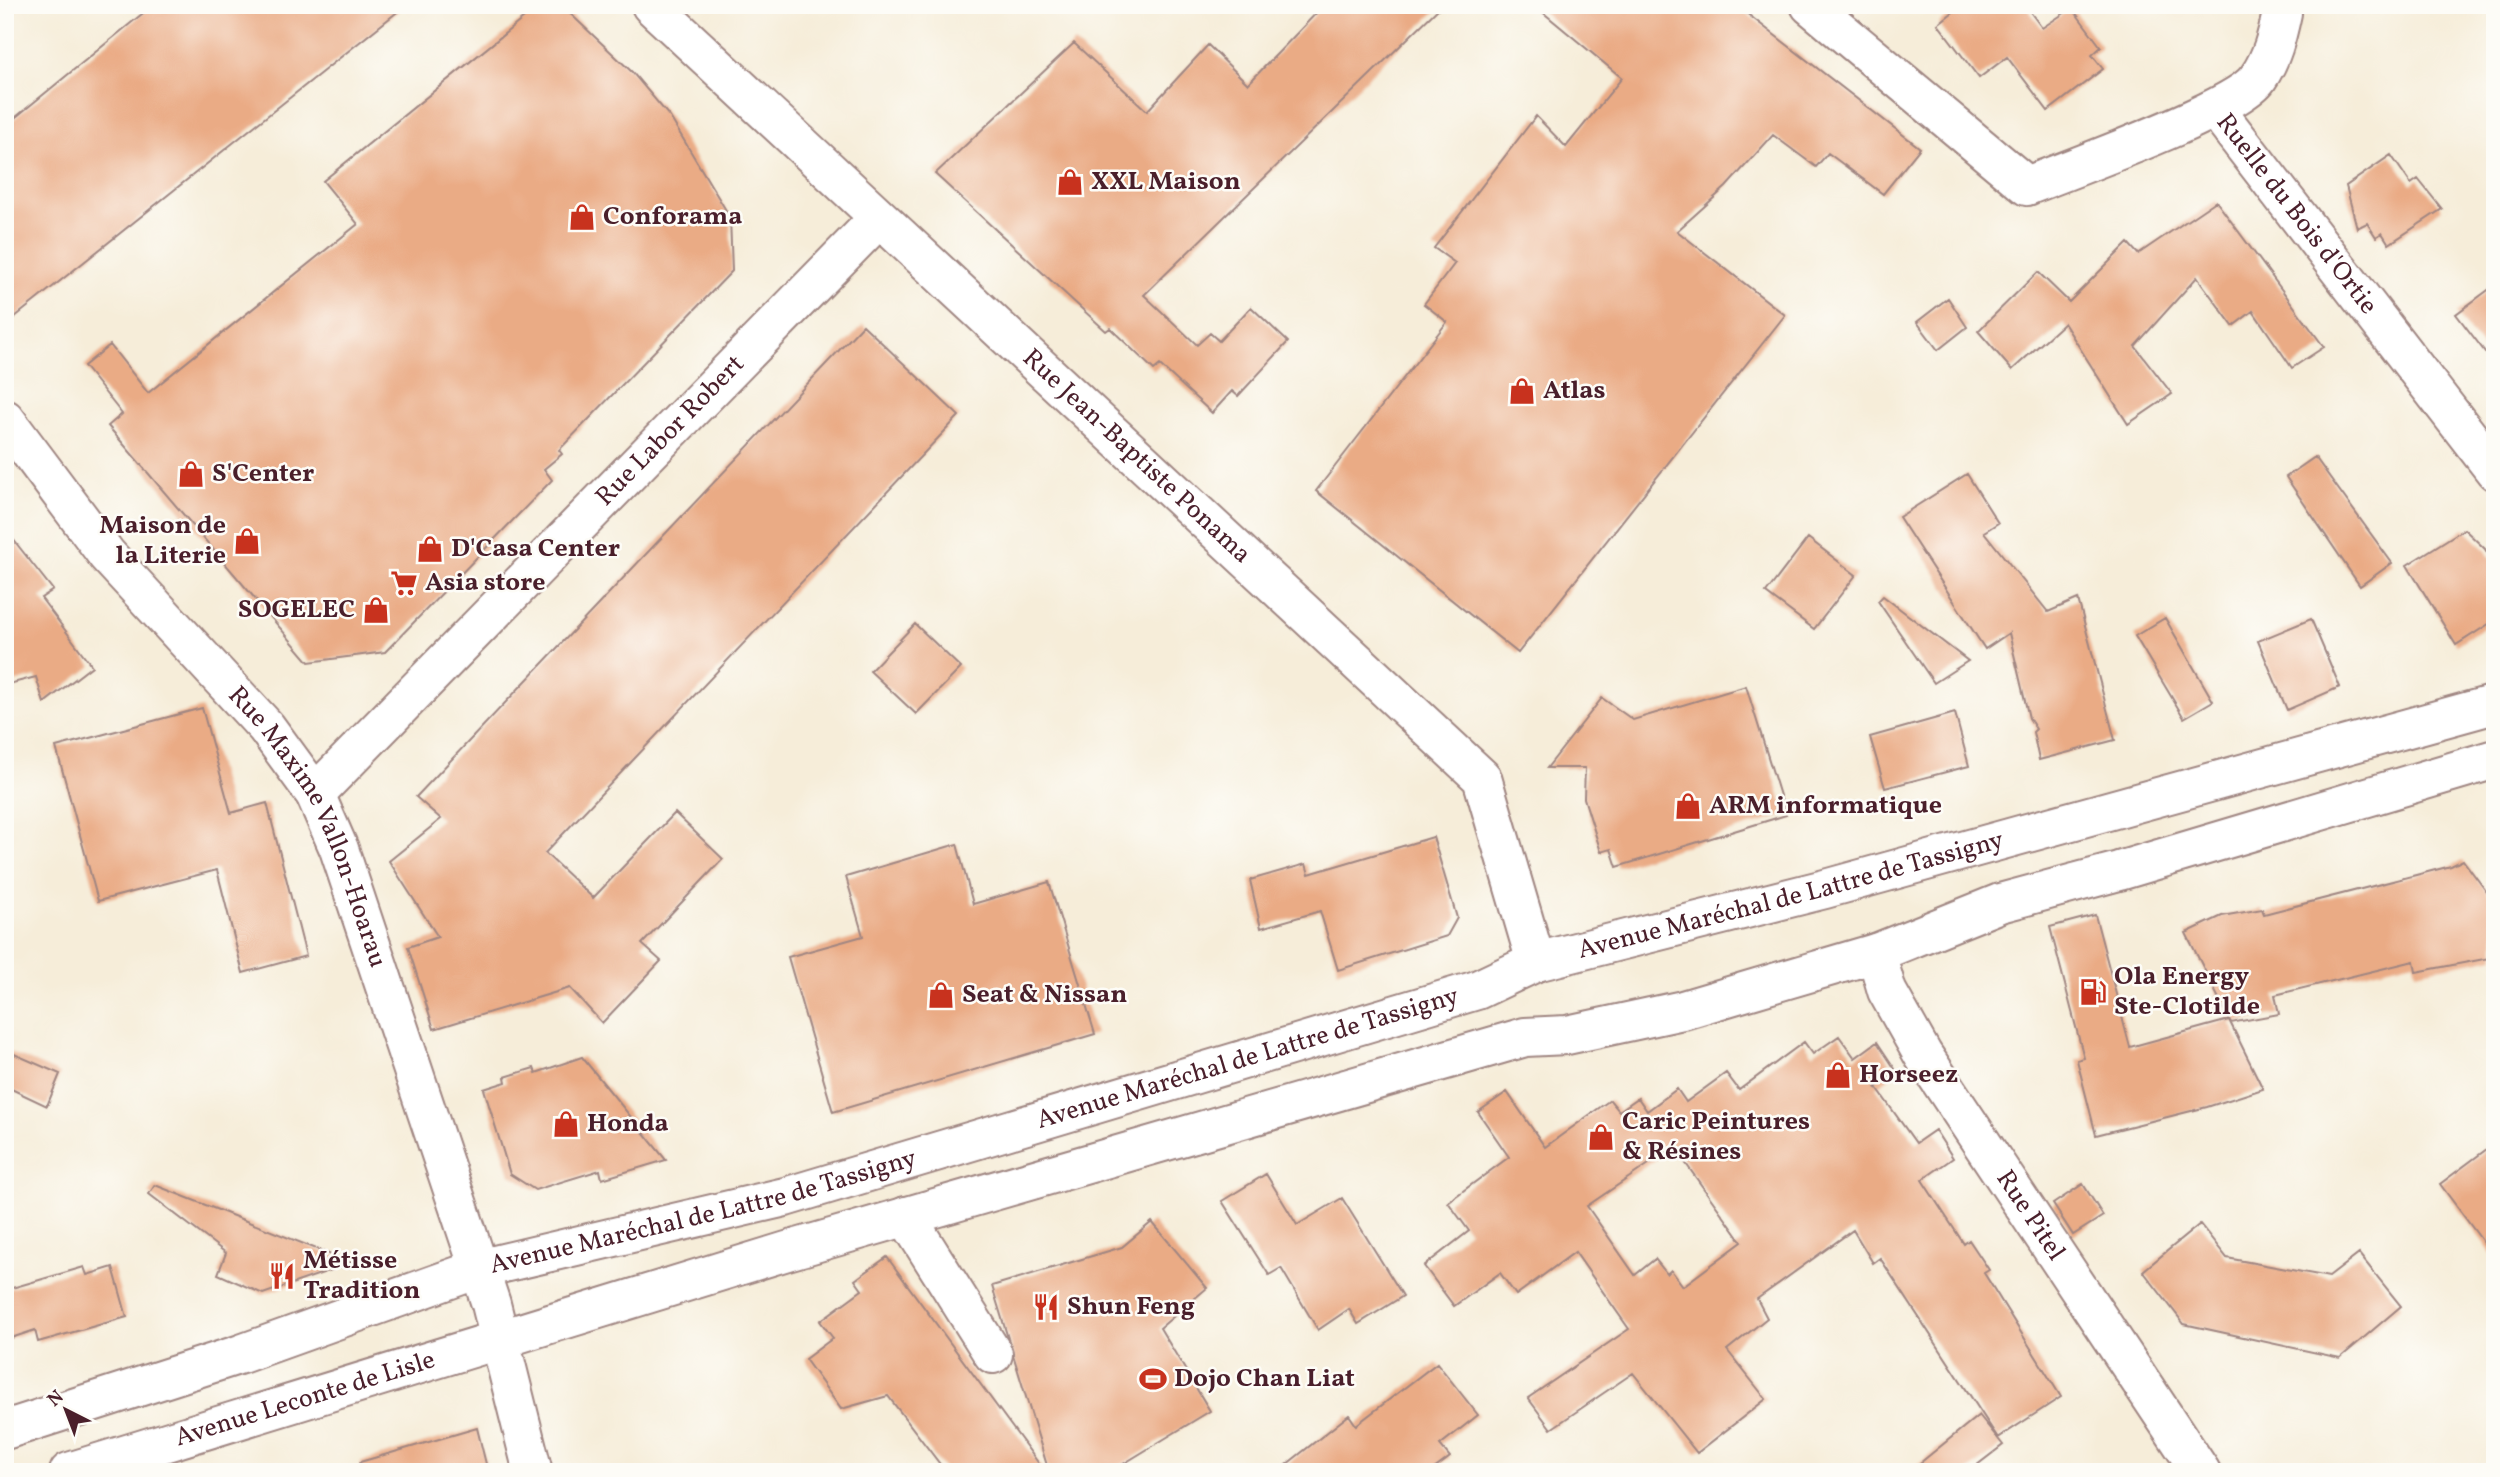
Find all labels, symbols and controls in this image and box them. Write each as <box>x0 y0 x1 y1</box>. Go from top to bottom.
street label: Ruelle du Bois d'Ortie <box>2207 106 2386 322</box>
place label: XXL Maison <box>1091 164 1241 200</box>
shop icon: XXL Maison <box>1055 167 1085 197</box>
place label: Conforama <box>603 199 742 235</box>
shop icon: Conforama <box>567 202 597 232</box>
street label: Rue Jean-Baptiste Ponama <box>1014 341 1259 572</box>
street label: Rue Labor Robert <box>588 347 753 515</box>
place label: Atlas <box>1543 373 1606 409</box>
shop icon: Atlas <box>1507 376 1537 406</box>
place label: S'Center <box>212 456 314 492</box>
shop icon: S'Center <box>176 459 206 489</box>
place label: Maison de la Literie <box>99 508 226 574</box>
shop icon: Maison de la Literie <box>232 526 262 556</box>
place label: D'Casa Center <box>451 531 620 567</box>
shop icon: D'Casa Center <box>415 534 445 564</box>
place label: Asia store <box>425 565 546 601</box>
supermarket icon: Asia store <box>389 568 419 598</box>
place label: SOGELEC <box>238 592 355 628</box>
shop icon: SOGELEC <box>361 595 391 625</box>
street label: Rue Maxime Vallon-Hoarau <box>219 678 395 972</box>
place label: ARM informatique <box>1709 788 1942 824</box>
shop icon: ARM informatique <box>1673 791 1703 821</box>
street label: Avenue Maréchal de Lattre de Tassigny <box>1574 822 2008 969</box>
place label: Ola Energy Ste-Clotilde <box>2114 959 2260 1025</box>
place label: Seat & Nissan <box>962 977 1127 1013</box>
fuel station icon: Ola Energy Ste-Clotilde <box>2078 977 2108 1007</box>
street label: Avenue Maréchal de Lattre de Tassigny <box>1032 978 1463 1139</box>
shop icon: Seat & Nissan <box>926 980 956 1010</box>
place label: Horseez <box>1859 1057 1958 1093</box>
shop icon: Horseez <box>1823 1060 1853 1090</box>
place label: Caric Peintures & Résines <box>1622 1104 1810 1170</box>
place label: Honda <box>587 1106 669 1142</box>
shop icon: Honda <box>551 1109 581 1139</box>
shop icon: Caric Peintures & Résines <box>1586 1122 1616 1152</box>
street label: Avenue Maréchal de Lattre de Tassigny <box>486 1141 921 1284</box>
street label: Rue Pitel <box>1987 1163 2073 1268</box>
place label: Métisse Tradition <box>303 1243 420 1309</box>
restaurant icon: Métisse Tradition <box>267 1261 297 1291</box>
place label: Shun Feng <box>1067 1289 1195 1325</box>
restaurant icon: Shun Feng <box>1031 1292 1061 1322</box>
street label: Avenue Leconte de Lisle <box>171 1342 440 1456</box>
place label: Dojo Chan Liat <box>1174 1361 1355 1397</box>
sports icon: Dojo Chan Liat <box>1138 1364 1168 1394</box>
north arrow <box>32 1376 102 1446</box>
text: N <box>42 1384 70 1413</box>

